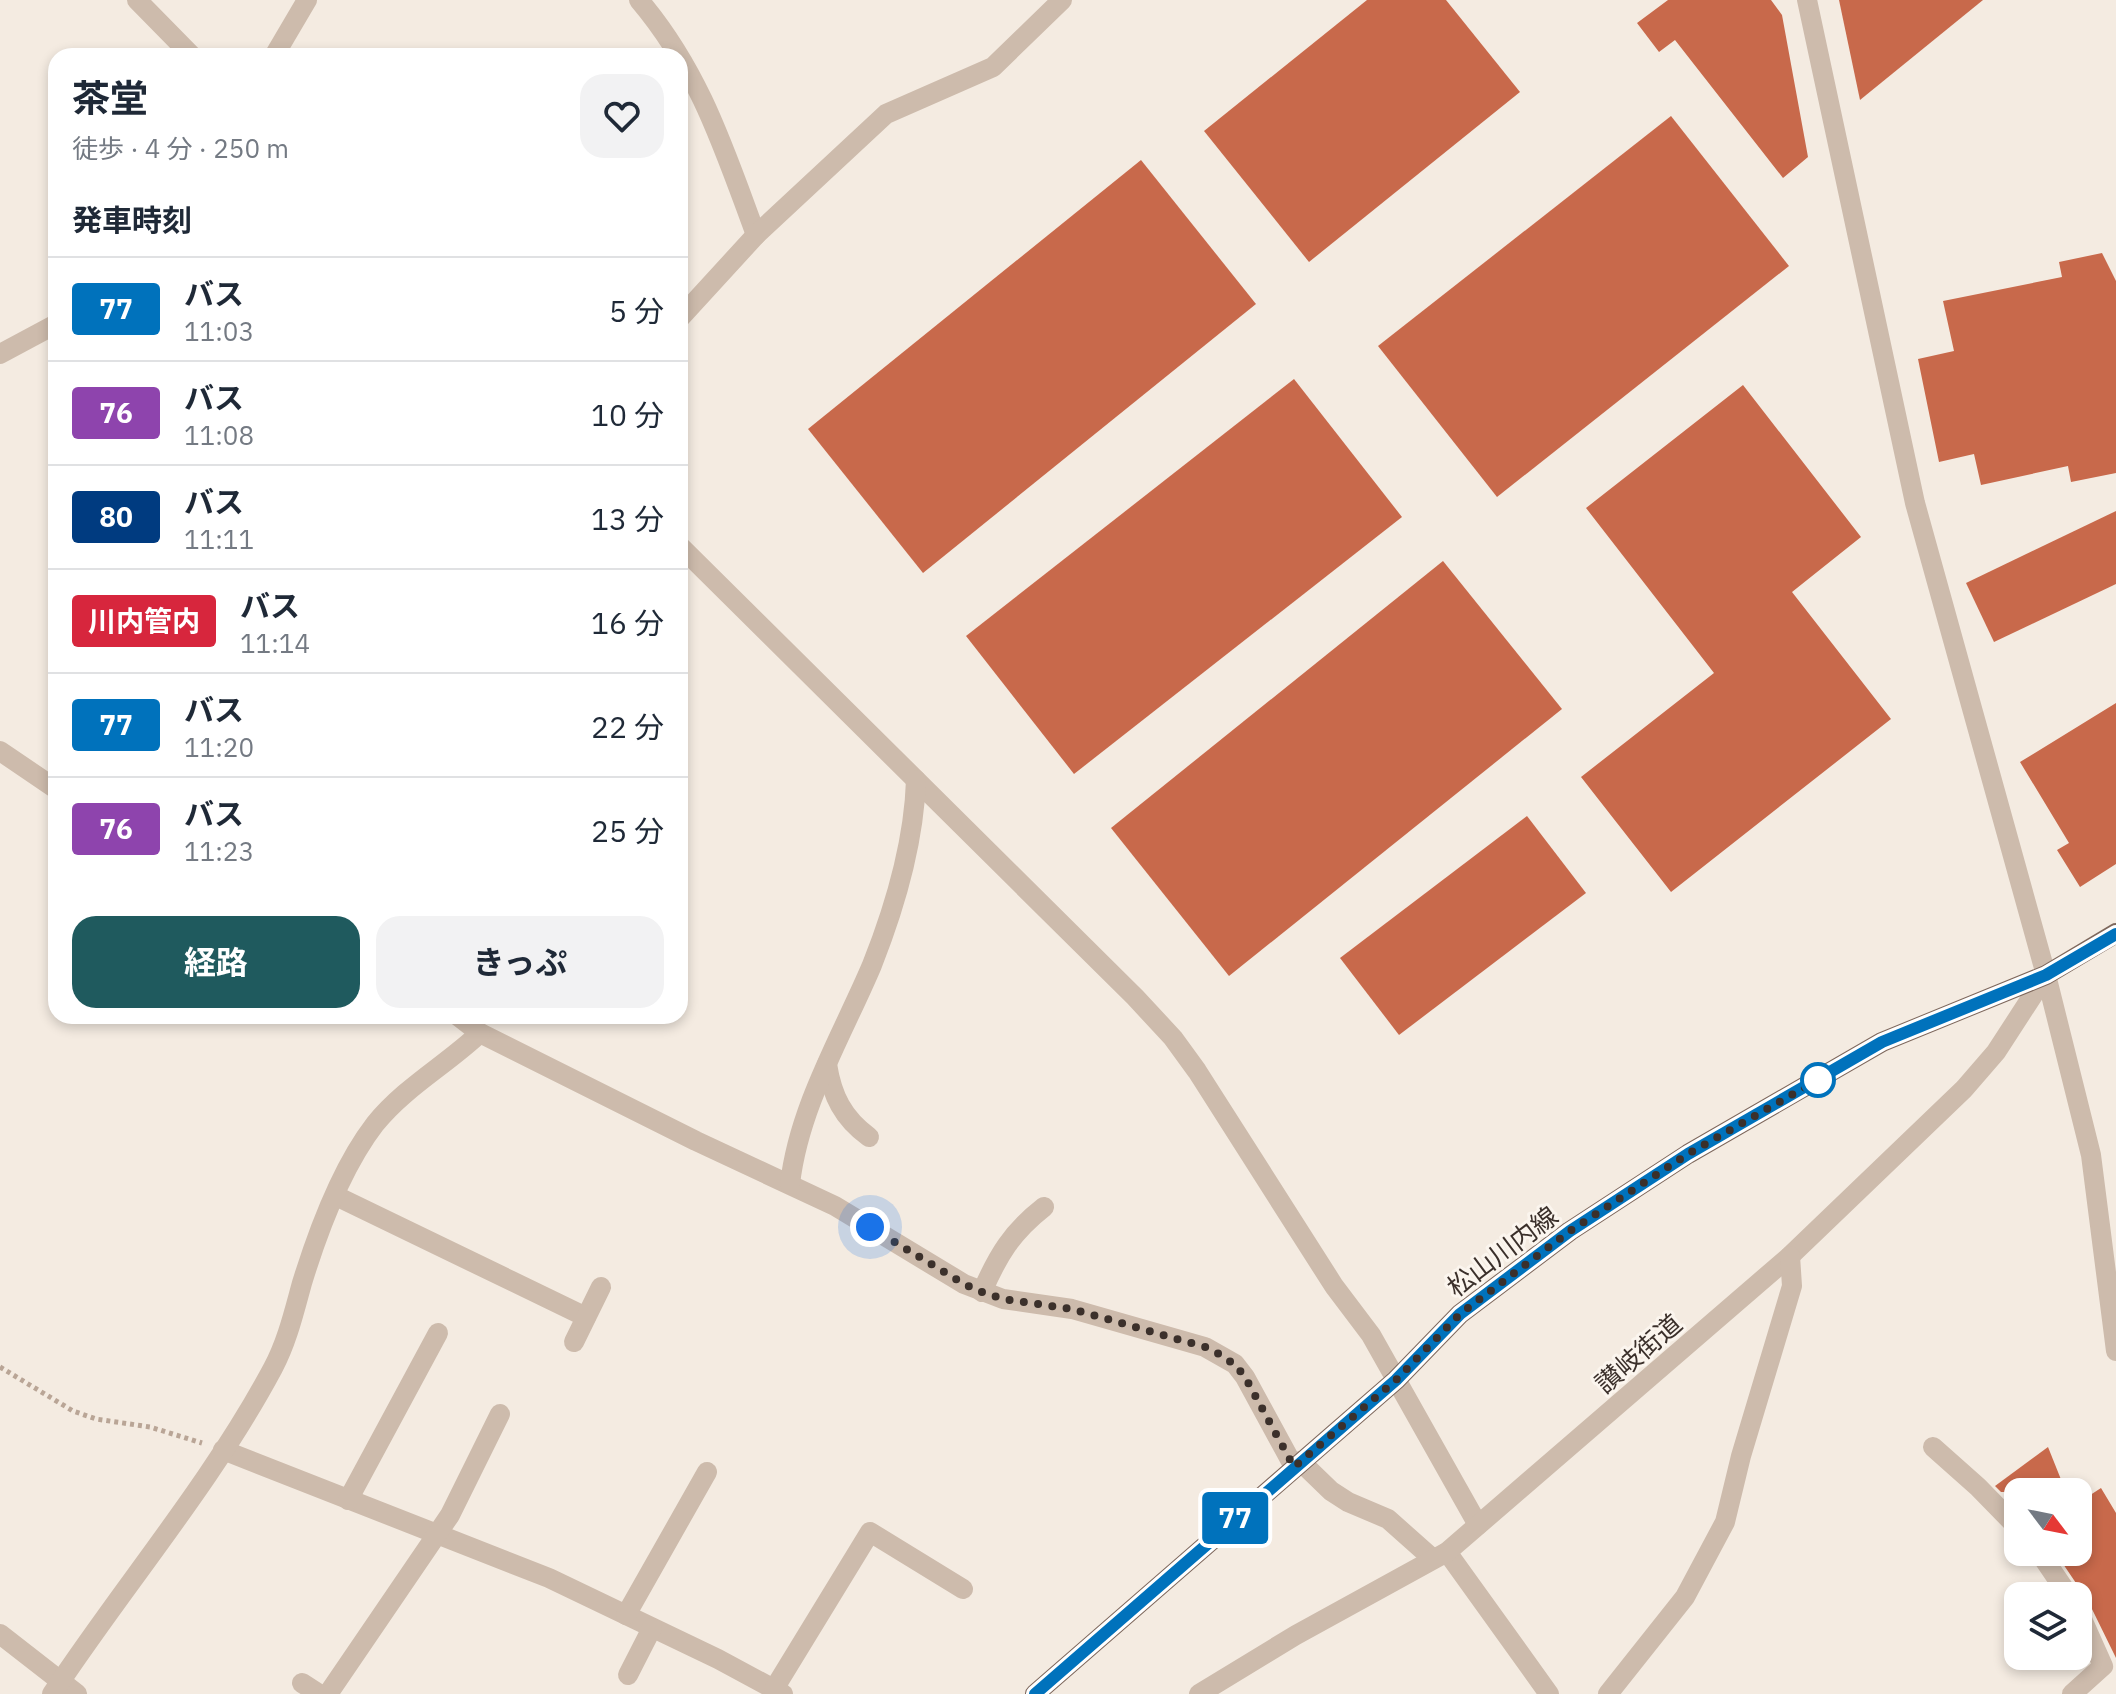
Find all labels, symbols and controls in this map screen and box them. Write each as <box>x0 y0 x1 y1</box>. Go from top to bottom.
text: 茶堂 <box>72 73 148 122</box>
button: heart <box>580 74 664 158</box>
text: 徒歩 · 4 分 · 250 m <box>72 131 289 165</box>
text: 発車時刻 <box>72 200 192 239</box>
text: バス <box>184 274 244 313</box>
text: 77 <box>99 290 133 327</box>
text: 5 分 <box>609 291 664 330</box>
text: 11:03 <box>184 314 254 348</box>
text: バス <box>184 378 244 417</box>
text: 76 <box>99 394 133 431</box>
text: 10 分 <box>591 395 664 434</box>
text: 11:08 <box>184 418 254 452</box>
text: バス <box>184 482 244 521</box>
text: 80 <box>99 498 133 535</box>
text: 13 分 <box>591 499 664 538</box>
text: 11:11 <box>184 522 254 556</box>
text: バス <box>240 586 300 625</box>
text: 川内管内 <box>88 602 200 639</box>
text: 16 分 <box>591 603 664 642</box>
text: 11:14 <box>240 626 310 660</box>
text: バス <box>184 690 244 729</box>
text: 77 <box>99 706 133 743</box>
text: 22 分 <box>591 707 664 746</box>
text: 11:20 <box>184 730 254 764</box>
text: バス <box>184 794 244 833</box>
text: 76 <box>99 810 133 847</box>
text: 25 分 <box>591 811 664 850</box>
text: 11:23 <box>184 834 254 868</box>
button: 経路 <box>72 916 360 1008</box>
button: きっぷ <box>376 916 664 1008</box>
unlabelled marker <box>1801 1063 1835 1097</box>
street label: 松山川内線 <box>1440 1198 1564 1304</box>
your location <box>850 1207 890 1247</box>
street label: 讃岐街道 <box>1588 1306 1688 1400</box>
north arrow <box>2004 1478 2092 1566</box>
map controls <box>2004 1478 2092 1670</box>
line badge: 77 <box>1199 1492 1271 1544</box>
text: 77 <box>1218 1499 1252 1536</box>
button: layers <box>2004 1582 2092 1670</box>

